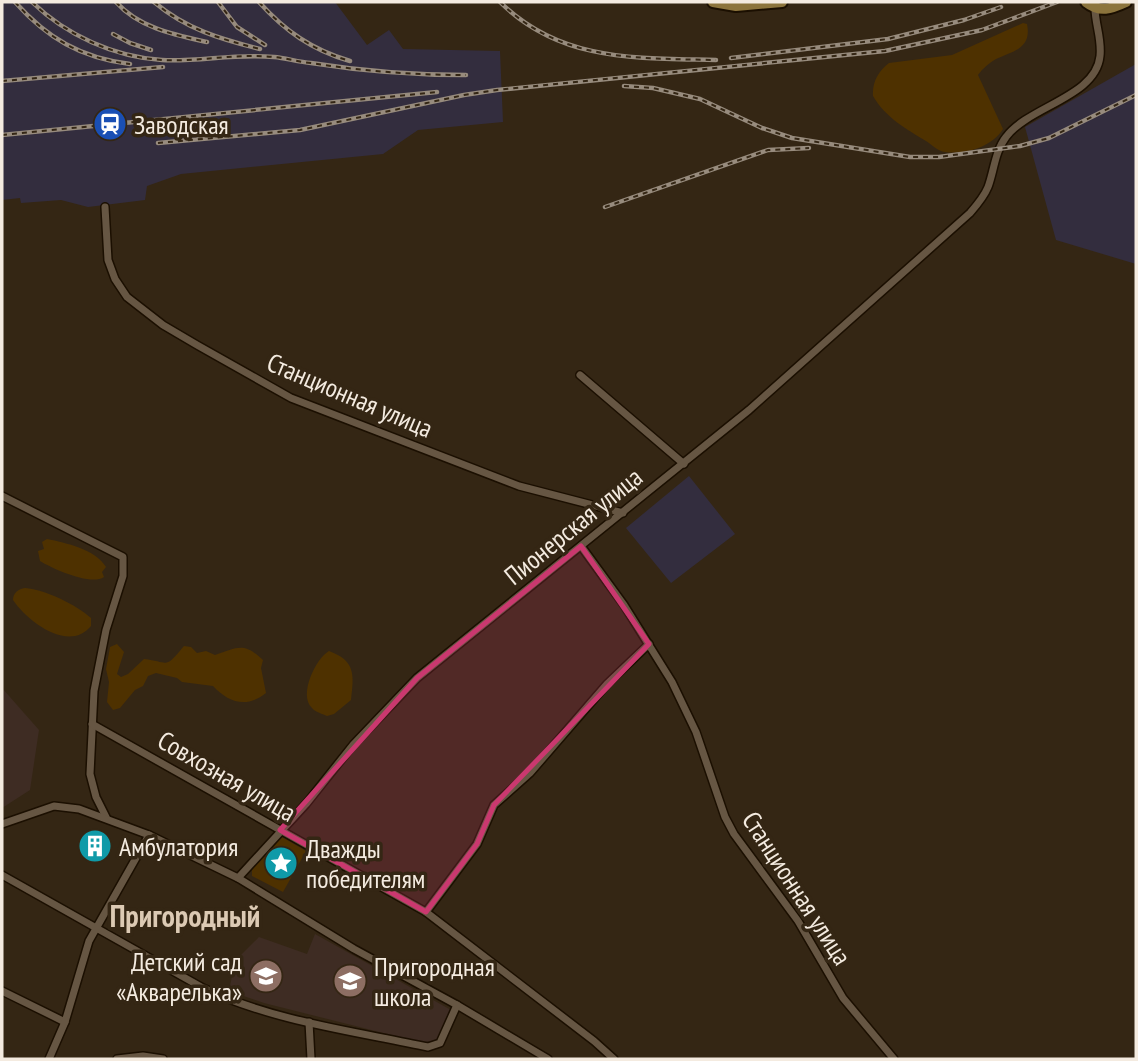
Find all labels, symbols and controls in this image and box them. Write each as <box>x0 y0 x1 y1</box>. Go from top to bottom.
station icon: Заводская <box>91 105 129 143</box>
place label: Заводская <box>134 108 229 141</box>
street label: Станционная улица <box>262 345 438 445</box>
street label: Пионерская улица <box>497 460 649 592</box>
street label: Совхозная улица <box>152 723 302 829</box>
street label: Станционная улица <box>735 805 859 971</box>
building icon: Амбулатория <box>76 827 114 865</box>
place label: Амбулатория <box>119 830 238 863</box>
place label: Дважды победителям <box>306 832 425 895</box>
place icon: Дважды победителям <box>262 844 300 882</box>
district label: Пригородный <box>110 896 260 935</box>
place label: Детский сад «Акварелька» <box>116 945 242 1008</box>
place label: Пригородная школа <box>374 950 495 1013</box>
school or university icon: Детский сад «Акварелька» <box>247 957 285 995</box>
school or university icon: Пригородная школа <box>331 962 369 1000</box>

